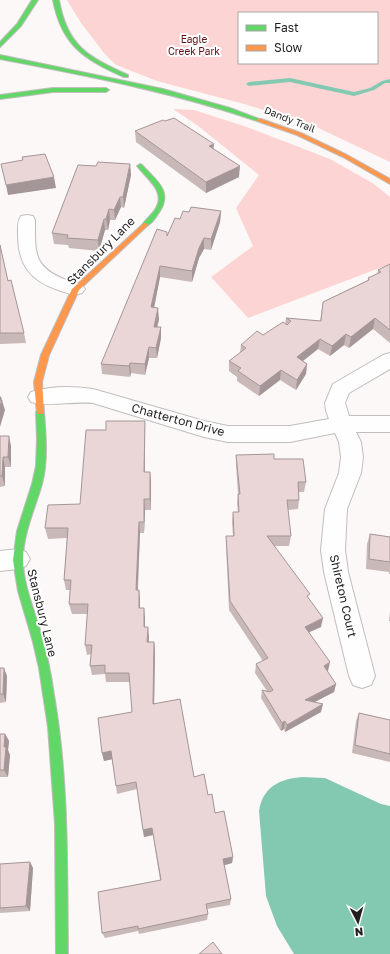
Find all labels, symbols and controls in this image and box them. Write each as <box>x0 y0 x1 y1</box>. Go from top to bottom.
legend <box>238 12 378 64</box>
text: Fast <box>274 20 299 35</box>
park label: Eagle Creek Park <box>168 33 220 57</box>
text: Slow <box>274 40 302 55</box>
street label: Dandy Trail <box>263 103 317 135</box>
street label: Stansbury Lane <box>63 213 138 288</box>
street label: Chatterton Drive <box>130 400 226 439</box>
street label: Shireton Court <box>327 553 360 639</box>
street label: Stansbury Lane <box>24 567 61 659</box>
north arrow <box>338 902 378 942</box>
text: N <box>354 926 364 939</box>

